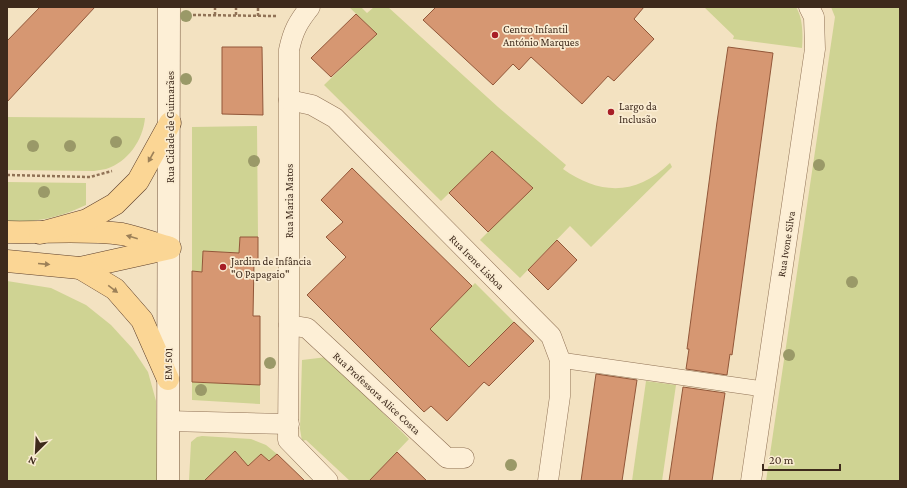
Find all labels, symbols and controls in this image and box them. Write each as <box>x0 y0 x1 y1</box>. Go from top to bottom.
place label: Centro Infantil António Marques <box>503 23 579 49</box>
marker: Centro Infantil António Marques <box>490 30 500 40</box>
street label: Rua Cidade de Guimarães <box>164 71 176 183</box>
place label: Largo da Inclusão <box>619 100 657 125</box>
marker: Largo da Inclusão <box>606 107 616 117</box>
one-way arrow <box>148 151 154 163</box>
street label: Rua Maria Matos <box>283 164 295 238</box>
street label: Rua Ivone Silva <box>775 210 797 278</box>
street label: Rua Irene Lisboa <box>447 232 507 292</box>
one-way arrow <box>126 234 138 240</box>
place label: Jardim de Infância "O Papagaio" <box>230 255 311 281</box>
one-way arrow <box>38 261 50 268</box>
marker: Jardim de Infância "O Papagaio" <box>218 262 228 272</box>
one-way arrow <box>107 284 118 293</box>
street label: EM 501 <box>162 347 174 380</box>
street label: Rua Professora Alice Costa <box>331 349 423 437</box>
north arrow <box>16 432 56 472</box>
scale bar <box>763 446 840 472</box>
text: 20 m <box>769 453 794 467</box>
text: N <box>26 454 38 468</box>

